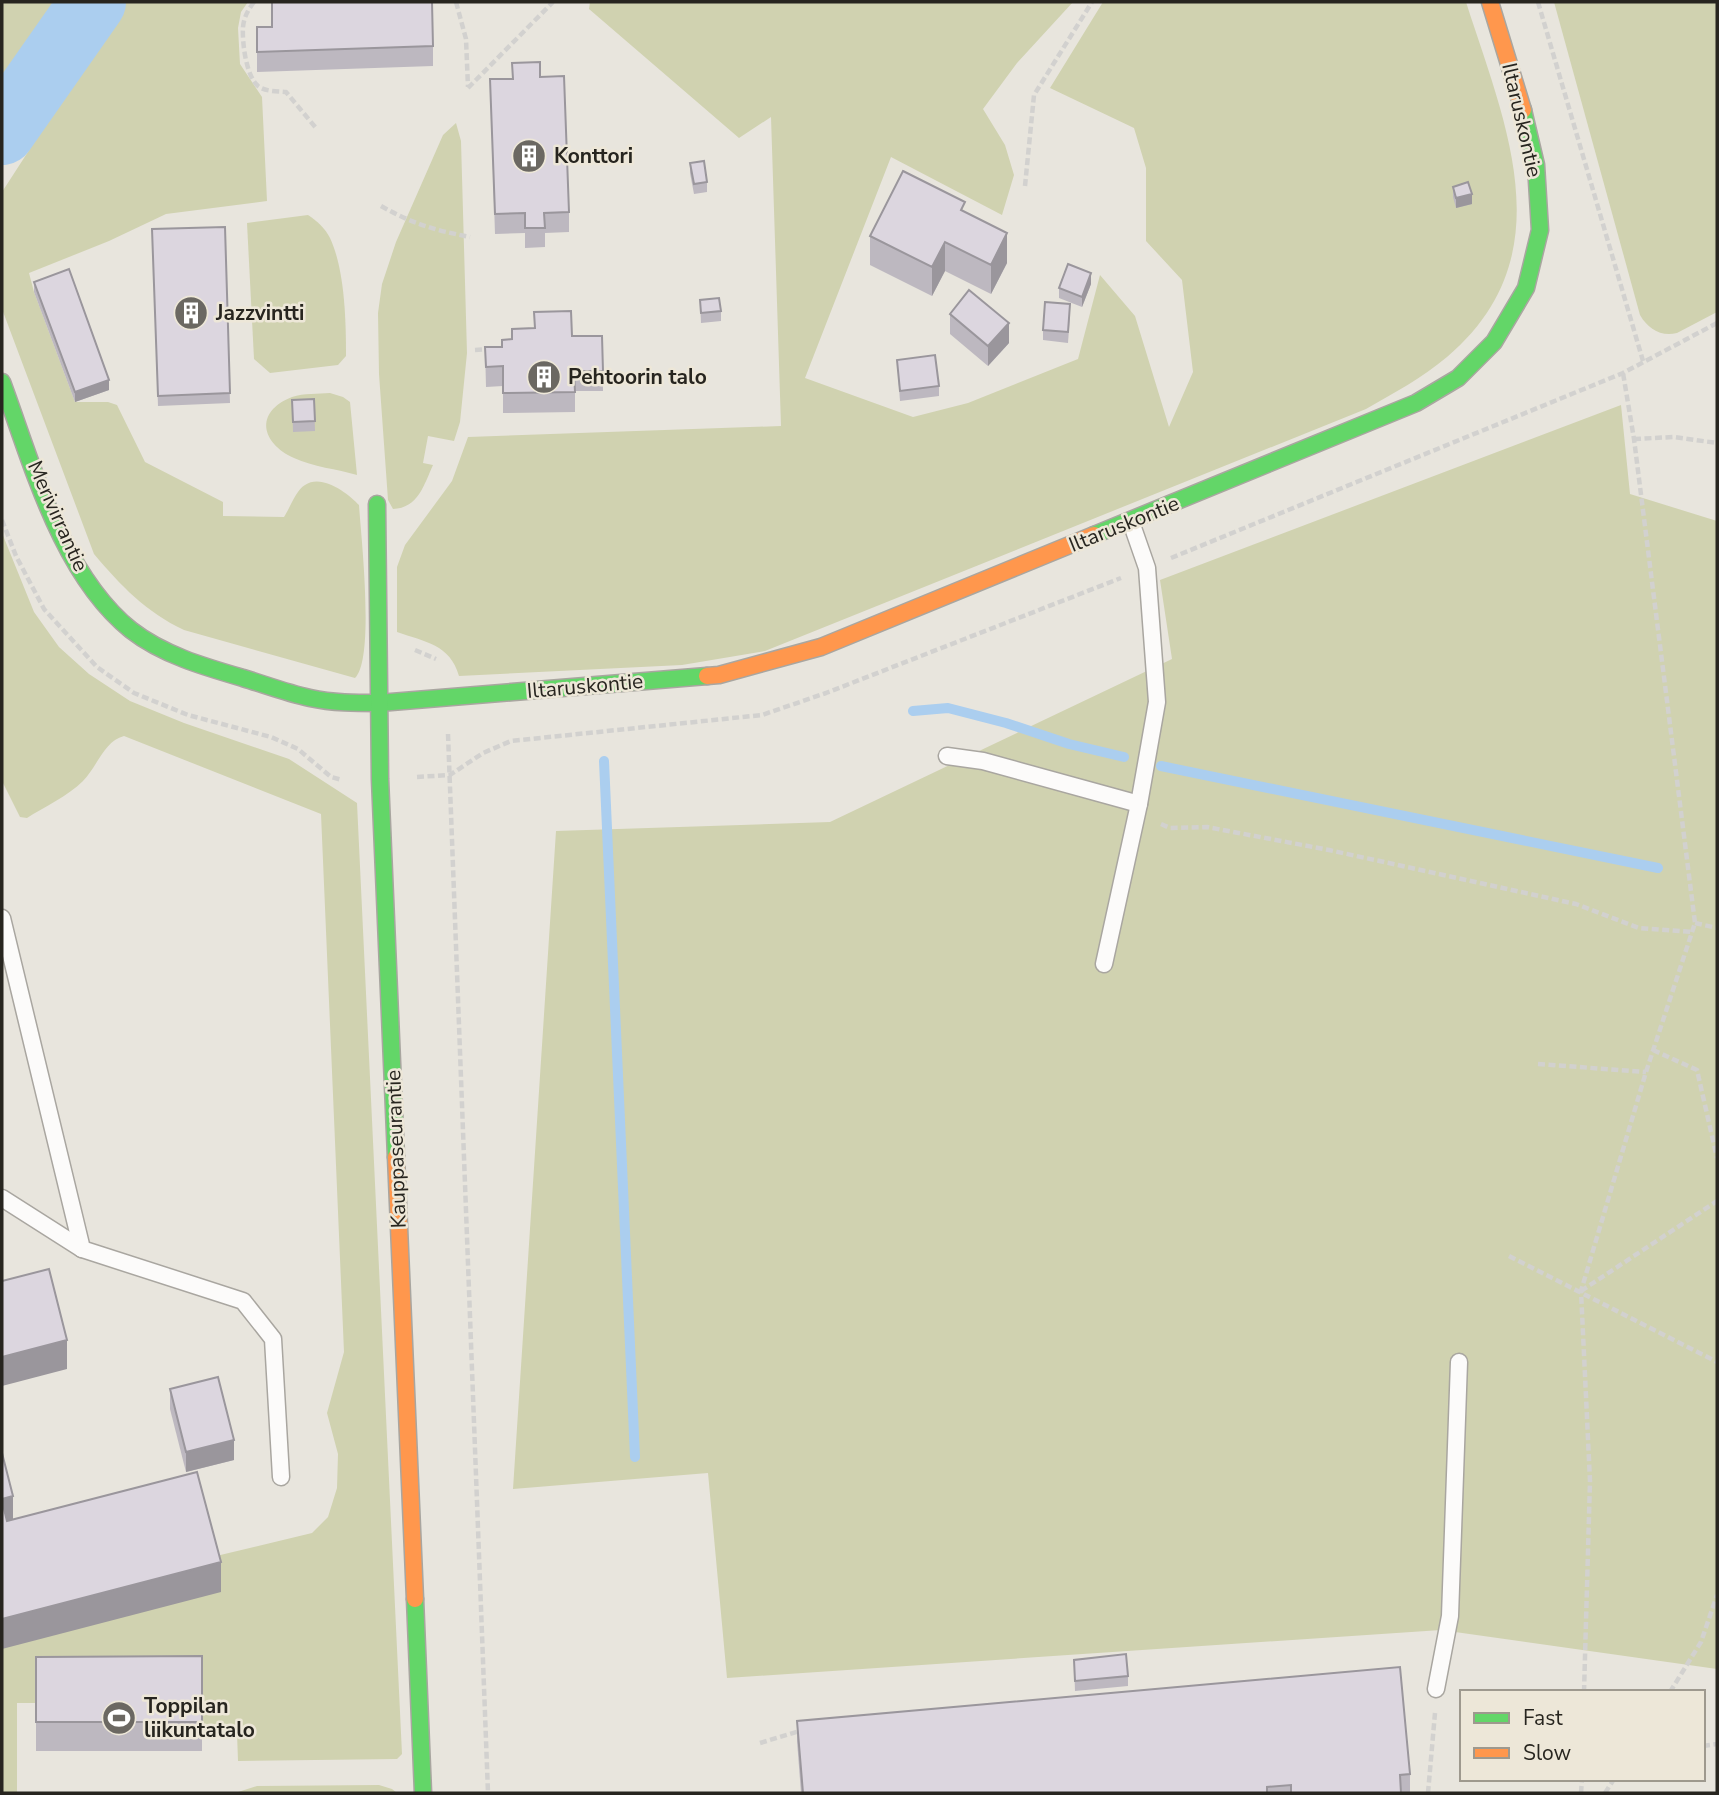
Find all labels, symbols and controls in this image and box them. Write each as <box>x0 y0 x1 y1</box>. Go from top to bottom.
street label: Iltaruskontie <box>1495 60 1549 180</box>
building icon: Konttori <box>510 137 548 175</box>
place label: Konttori <box>554 142 633 170</box>
building icon: Jazzvintti <box>172 294 210 332</box>
place label: Jazzvintti <box>215 299 304 327</box>
building icon: Pehtoorin talo <box>525 358 563 396</box>
place label: Pehtoorin talo <box>568 363 707 391</box>
street label: Merivirrantie <box>21 456 95 576</box>
street label: Iltaruskontie <box>1065 489 1183 559</box>
street label: Iltaruskontie <box>526 667 644 705</box>
street label: Kauppaseurantie <box>379 1069 413 1229</box>
legend <box>1460 1690 1705 1781</box>
place label: Toppilan liikuntatalo <box>144 1692 255 1744</box>
sports icon: Toppilan liikuntatalo <box>100 1699 138 1737</box>
text: Fast <box>1523 1704 1563 1732</box>
text: Slow <box>1523 1739 1572 1767</box>

